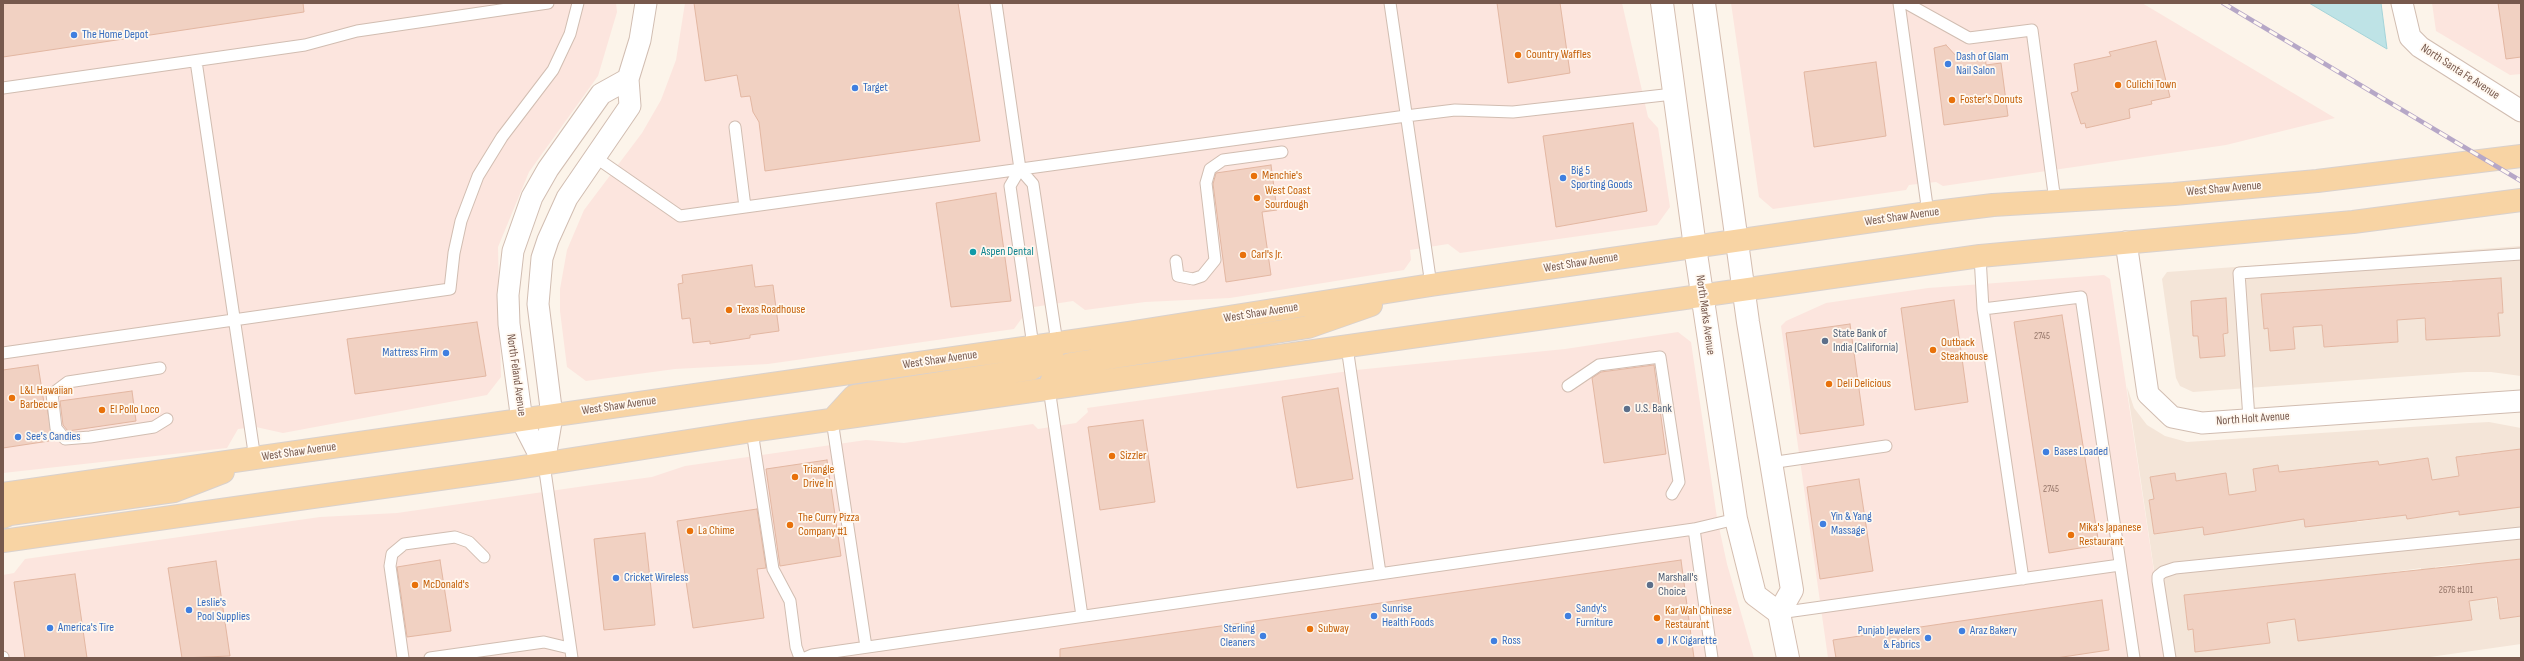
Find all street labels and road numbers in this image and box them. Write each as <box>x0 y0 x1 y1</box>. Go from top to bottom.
street label: North Santa Fe Avenue <box>2418 41 2502 103</box>
street label: West Shaw Avenue <box>2186 179 2262 199</box>
street label: West Shaw Avenue <box>1864 205 1940 229</box>
street label: West Shaw Avenue <box>1543 250 1619 276</box>
street label: North Marks Avenue <box>1692 274 1718 356</box>
street label: West Shaw Avenue <box>1223 300 1299 326</box>
street label: North Feland Avenue <box>503 333 529 417</box>
street label: West Shaw Avenue <box>902 348 978 372</box>
street label: West Shaw Avenue <box>581 394 657 418</box>
street label: North Holt Avenue <box>2216 409 2290 429</box>
street label: West Shaw Avenue <box>261 440 337 464</box>

